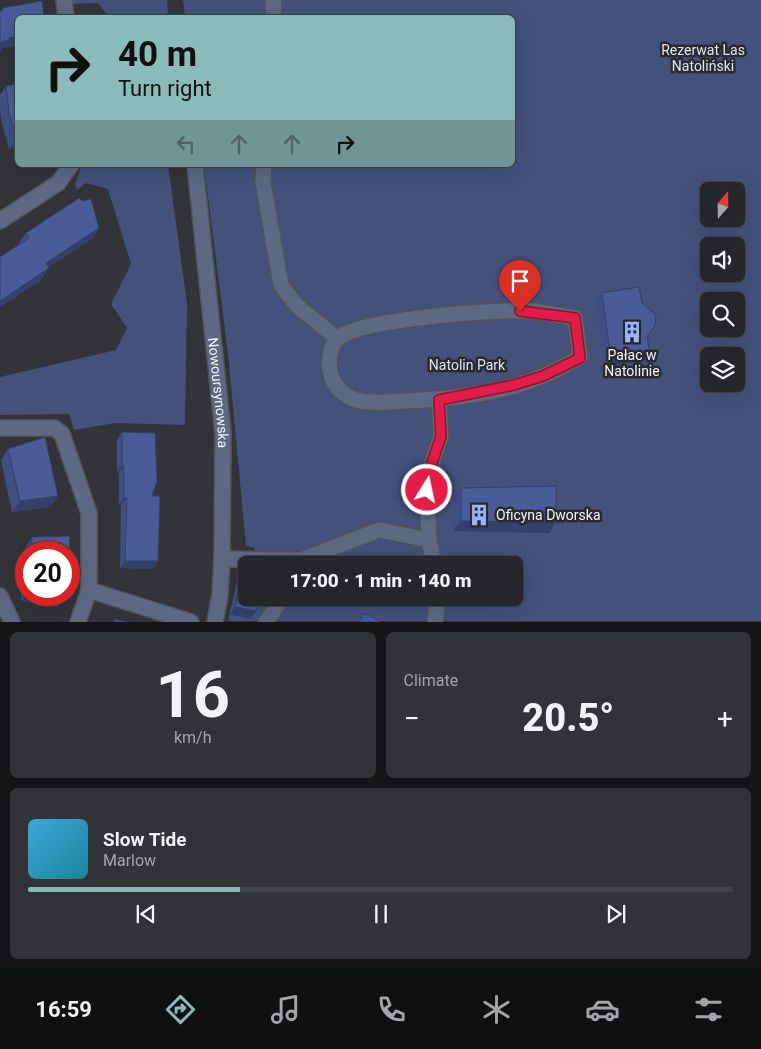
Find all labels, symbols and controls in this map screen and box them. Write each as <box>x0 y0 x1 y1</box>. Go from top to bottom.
text: 40 m <box>118 34 197 75</box>
icon: right <box>35 35 100 100</box>
park label: Rezerwat Las Natoliński <box>661 42 745 74</box>
text: Turn right <box>118 76 212 101</box>
icon: left <box>172 130 200 158</box>
icon: ahead <box>225 130 253 158</box>
icon: ahead <box>278 130 306 158</box>
icon: right <box>331 130 359 158</box>
north arrow <box>700 182 745 228</box>
map controls <box>700 182 745 392</box>
button: sound <box>700 237 745 282</box>
pin <box>499 260 541 311</box>
icon: arrive <box>506 267 534 295</box>
button: search <box>700 292 745 337</box>
building icon: Pałac w Natolinie <box>619 319 645 345</box>
street label: Nowoursynowska <box>205 337 231 448</box>
place label: Pałac w Natolinie <box>604 347 660 379</box>
button: layers <box>700 347 745 392</box>
park label: Natolin Park <box>429 357 506 373</box>
position arrow <box>400 463 452 515</box>
building icon: Oficyna Dworska <box>466 502 492 528</box>
place label: Oficyna Dworska <box>496 507 601 523</box>
speed limit sign: 20 <box>15 541 80 606</box>
text: 17:00 · 1 min · 140 m <box>289 569 472 592</box>
text: 16 <box>155 657 230 733</box>
text: Climate <box>404 671 458 690</box>
text: 20.5° <box>522 696 614 740</box>
text: − <box>404 702 420 735</box>
text: + <box>717 702 733 735</box>
text: km/h <box>174 728 212 747</box>
text: Slow Tide <box>103 828 186 851</box>
text: Marlow <box>103 851 156 870</box>
icon: previous <box>132 900 160 928</box>
icon: pause <box>367 900 395 928</box>
icon: next <box>602 900 630 928</box>
icon: directions <box>163 992 198 1027</box>
icon: music <box>268 992 303 1027</box>
icon: phone <box>374 992 409 1027</box>
icon: climate <box>479 992 514 1027</box>
icon: car <box>585 992 620 1027</box>
icon: filters <box>691 992 726 1027</box>
text: 16:59 <box>35 997 92 1022</box>

